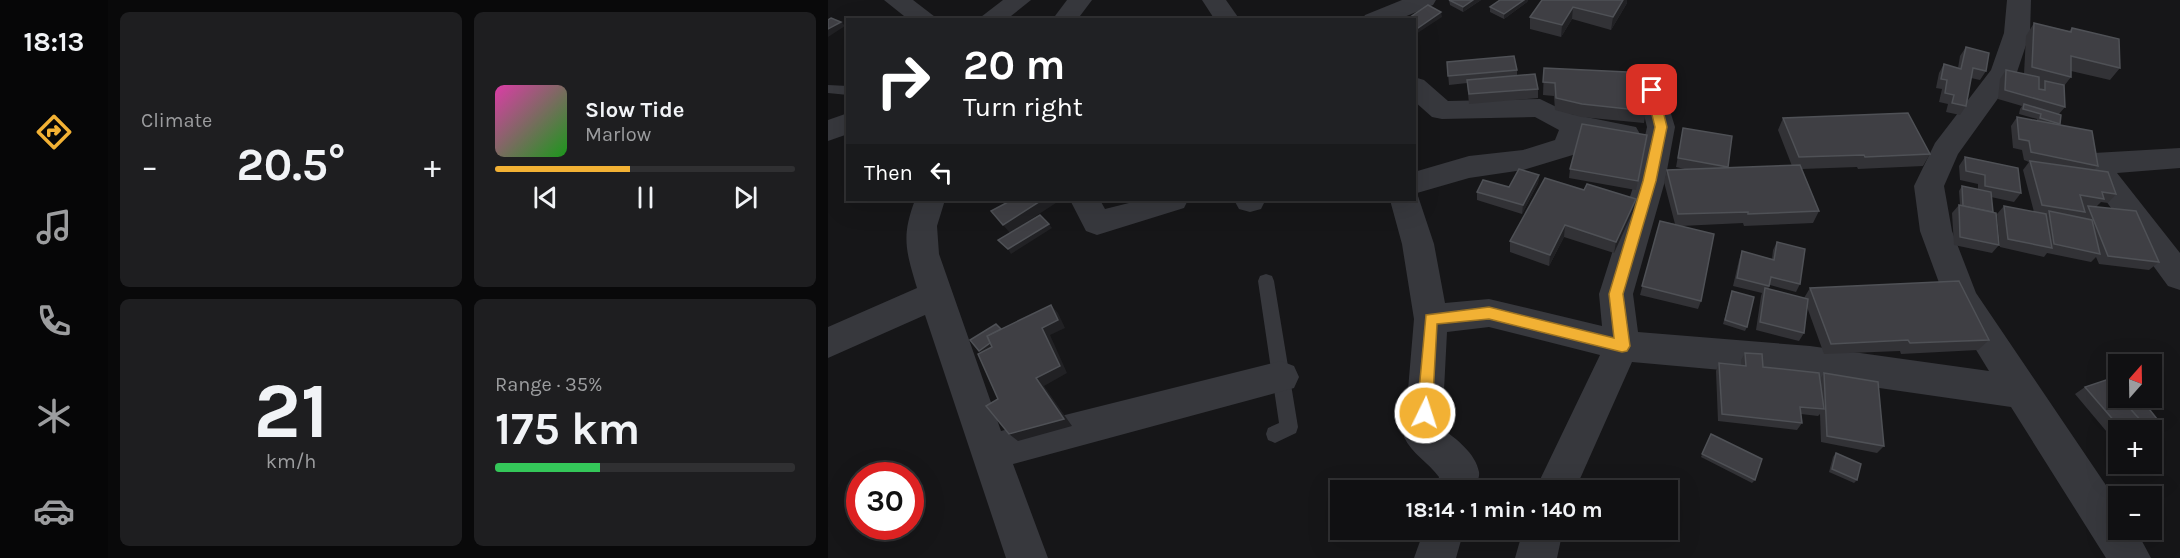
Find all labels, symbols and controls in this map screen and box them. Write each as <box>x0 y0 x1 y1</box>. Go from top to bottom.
text: 18:13 <box>24 26 84 58</box>
text: 20 m <box>963 40 1065 90</box>
icon: right <box>864 42 942 120</box>
pin <box>1626 64 1677 115</box>
icon: arrive <box>1635 73 1668 106</box>
text: Turn right <box>963 91 1083 123</box>
text: Slow Tide <box>585 97 685 123</box>
text: Climate <box>141 109 212 132</box>
icon: directions <box>33 111 75 153</box>
text: Marlow <box>585 123 651 146</box>
text: 20.5° <box>236 139 346 191</box>
text: − <box>141 147 158 185</box>
text: + <box>424 147 441 185</box>
icon: left <box>925 156 958 189</box>
text: Then <box>864 160 913 186</box>
icon: previous <box>529 181 562 214</box>
icon: pause <box>629 181 662 214</box>
icon: next <box>729 181 762 214</box>
icon: music <box>33 206 75 248</box>
icon: phone <box>33 300 75 342</box>
north arrow <box>2108 354 2162 408</box>
map controls <box>2108 354 2162 540</box>
text: 21 <box>254 365 329 457</box>
text: Range · 35% <box>495 373 603 396</box>
position arrow <box>1393 381 1457 445</box>
icon: climate <box>33 395 75 437</box>
text: 175 km <box>495 403 640 455</box>
button: + <box>2108 420 2162 474</box>
text: km/h <box>266 450 316 473</box>
speed limit sign: 30 <box>846 462 924 540</box>
button: − <box>2108 486 2162 540</box>
icon: car <box>33 490 75 532</box>
text: 18:14 · 1 min · 140 m <box>1405 497 1603 523</box>

